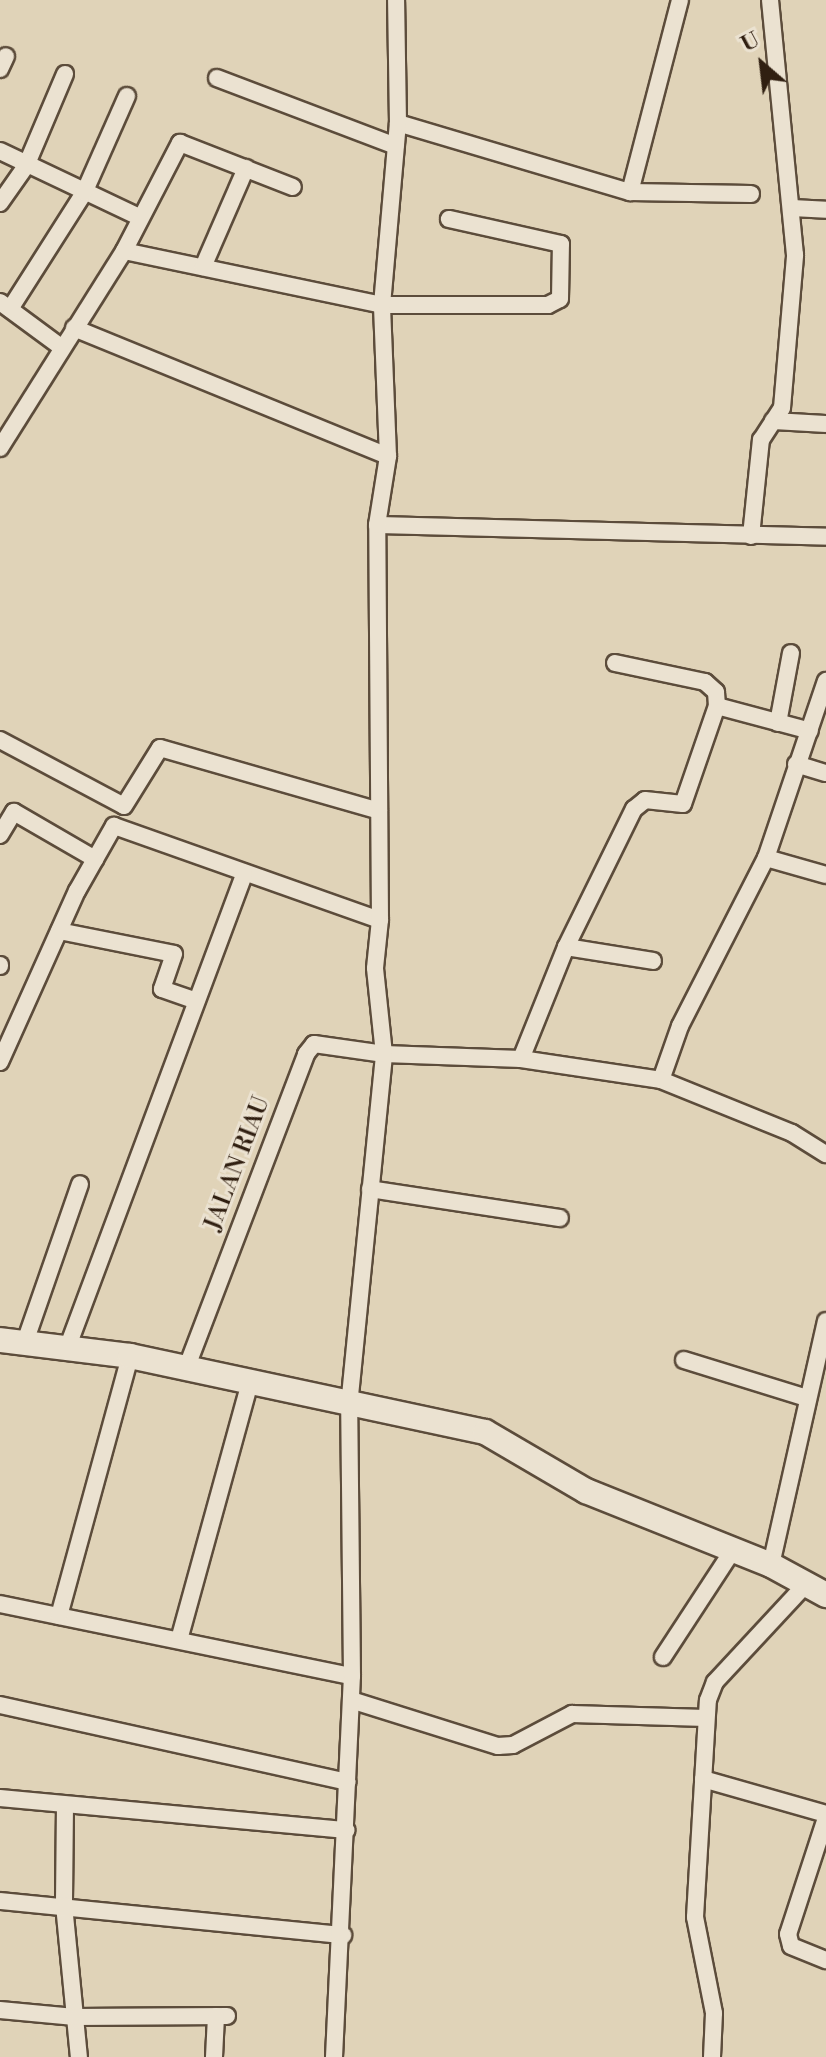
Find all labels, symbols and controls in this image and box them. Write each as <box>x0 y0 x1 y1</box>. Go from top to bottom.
north arrow <box>722 24 802 104</box>
text: U <box>737 26 764 58</box>
street label: JALAN RIAU <box>199 1093 277 1235</box>

